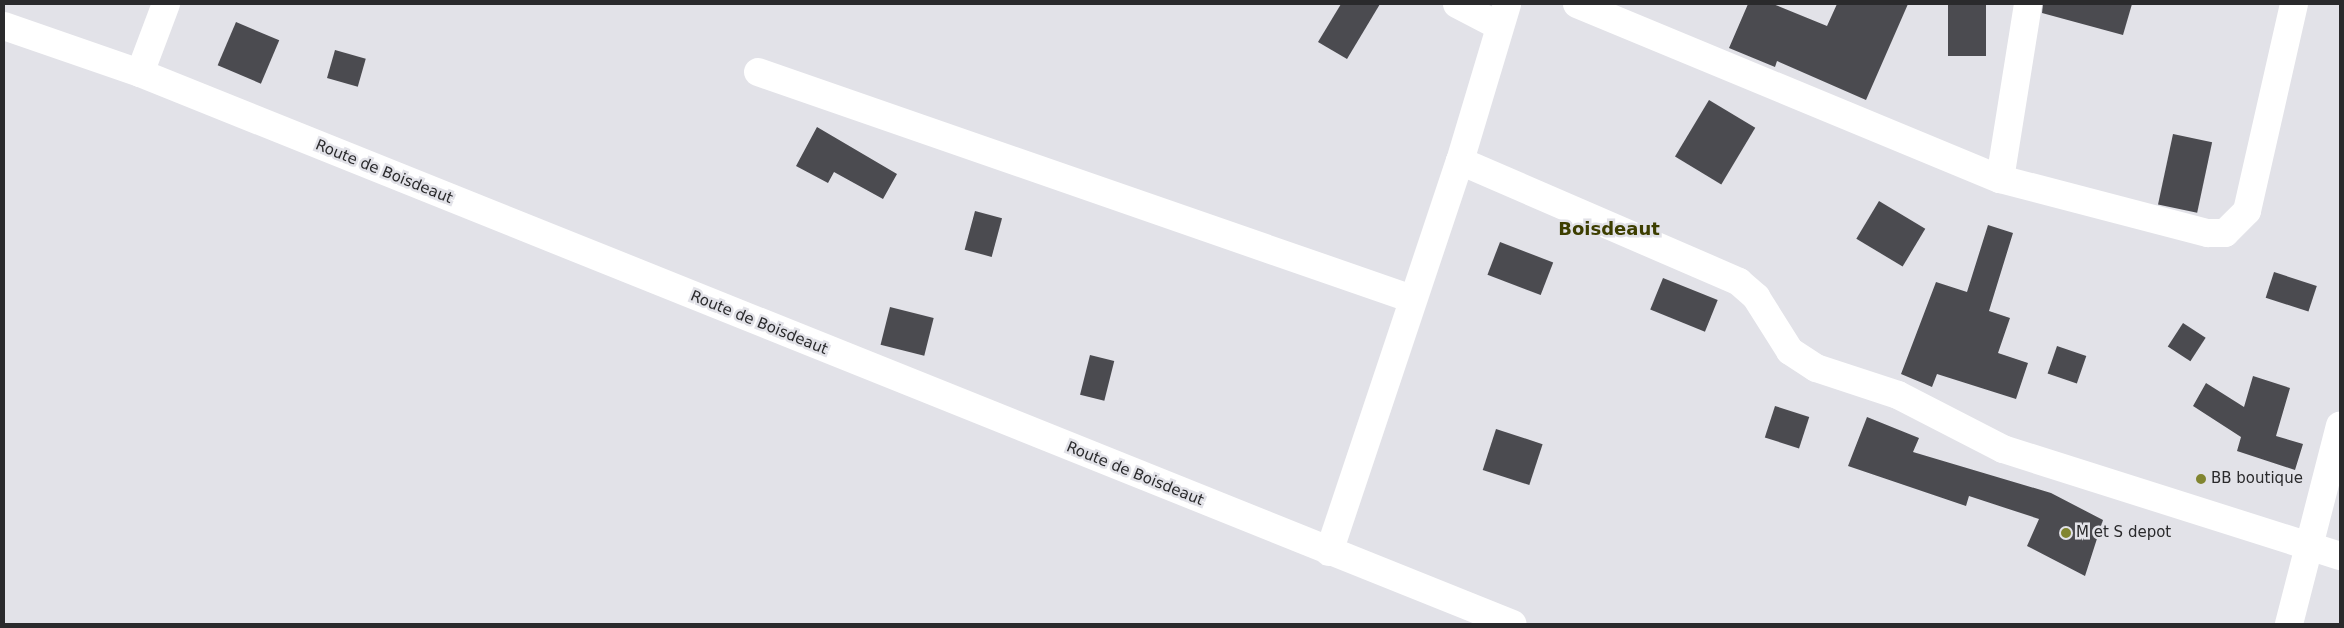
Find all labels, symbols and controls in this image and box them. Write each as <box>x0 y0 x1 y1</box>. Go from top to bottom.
street label: Route de Boisdeaut <box>313 136 455 208</box>
district label: Boisdeaut <box>1558 218 1660 240</box>
street label: Route de Boisdeaut <box>688 287 830 359</box>
street label: Route de Boisdeaut <box>1064 438 1206 510</box>
place label: BB boutique <box>2211 470 2303 488</box>
marker: BB boutique <box>2195 473 2207 485</box>
place label: M et S depot <box>2076 524 2171 542</box>
marker: M et S depot <box>2060 527 2072 539</box>

